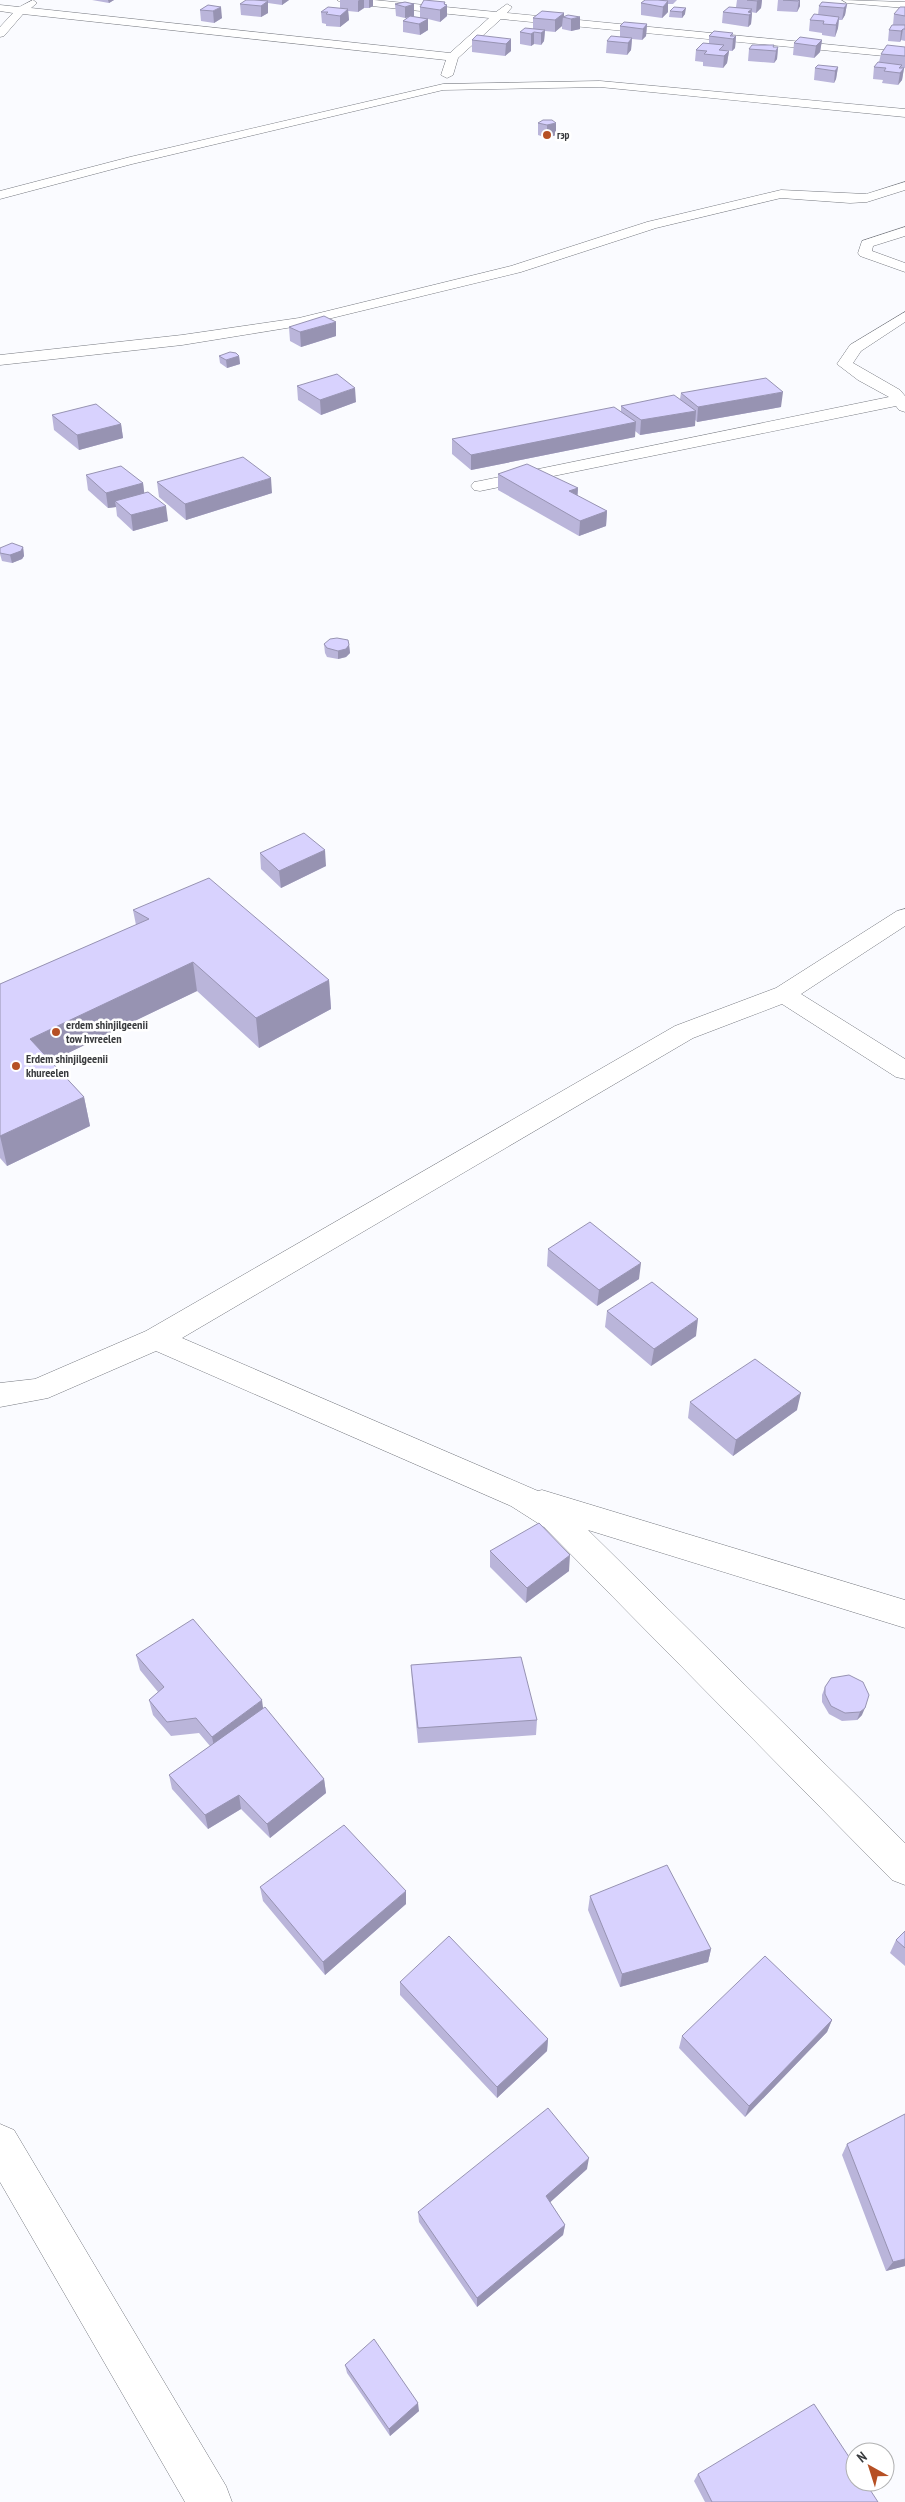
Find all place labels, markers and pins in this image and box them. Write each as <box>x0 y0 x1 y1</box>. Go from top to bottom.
place label: гэр <box>557 128 570 142</box>
marker: гэр <box>541 129 553 141</box>
place label: erdem shinjilgeenii tow hvreelen <box>66 1017 148 1046</box>
marker: erdem shinjilgeenii tow hvreelen <box>50 1026 62 1038</box>
place label: Erdem shinjilgeenii khureelen <box>26 1051 108 1080</box>
marker: Erdem shinjilgeenii khureelen <box>10 1060 22 1072</box>

